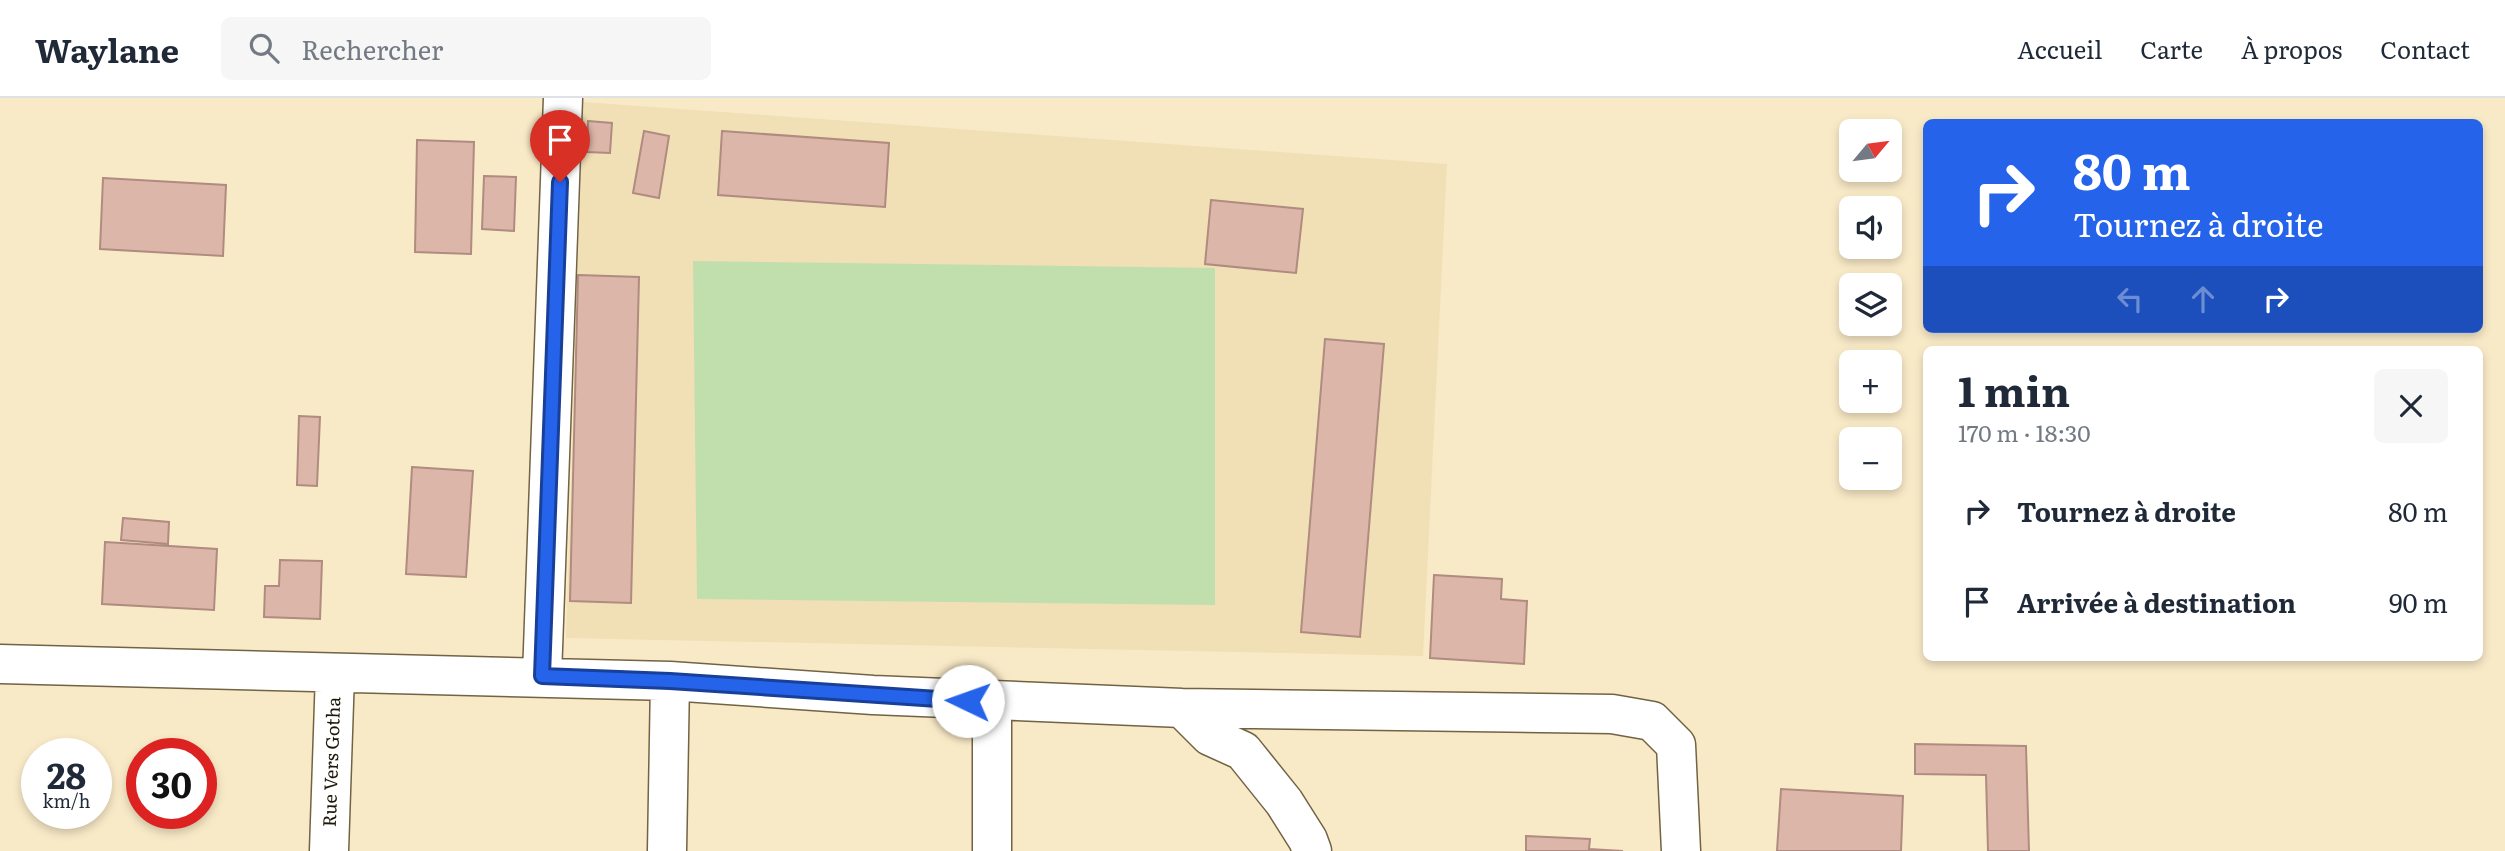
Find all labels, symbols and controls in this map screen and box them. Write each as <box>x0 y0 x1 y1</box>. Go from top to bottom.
search box <box>221 17 711 80</box>
text: Waylane <box>35 24 179 73</box>
icon: search <box>245 29 283 67</box>
text: Rechercher <box>301 29 443 68</box>
text: Accueil <box>2017 31 2102 66</box>
text: Carte <box>2140 31 2203 66</box>
text: À propos <box>2241 31 2342 66</box>
text: Contact <box>2380 31 2470 66</box>
pin <box>530 110 590 182</box>
north arrow <box>1839 119 1902 182</box>
map controls <box>1839 119 1902 490</box>
icon: arrive <box>541 121 579 159</box>
text: 80 m <box>2073 132 2191 205</box>
icon: right <box>1958 147 2049 238</box>
button: sound <box>1839 196 1902 259</box>
text: Tournez à droite <box>2073 199 2324 247</box>
button: layers <box>1839 273 1902 336</box>
icon: left <box>2111 280 2149 318</box>
icon: ahead <box>2184 280 2222 318</box>
icon: right <box>2257 280 2295 318</box>
button: + <box>1839 350 1902 413</box>
text: 1 min <box>1958 358 2070 420</box>
button: close <box>2374 369 2448 443</box>
text: 170 m · 18:30 <box>1958 415 2091 449</box>
button: − <box>1839 427 1902 490</box>
text: Tournez à droite <box>2017 491 2236 530</box>
text: 80 m <box>2388 491 2448 530</box>
icon: right <box>1958 492 1996 530</box>
text: Arrivée à destination <box>2017 582 2296 621</box>
text: 90 m <box>2389 582 2448 621</box>
icon: arrive <box>1958 583 1996 621</box>
position arrow <box>931 664 1005 738</box>
street label: Rue Vers Gotha <box>315 696 346 827</box>
speed limit sign: 30 <box>126 738 217 829</box>
text: 28 <box>47 748 86 800</box>
text: km/h <box>43 787 90 814</box>

